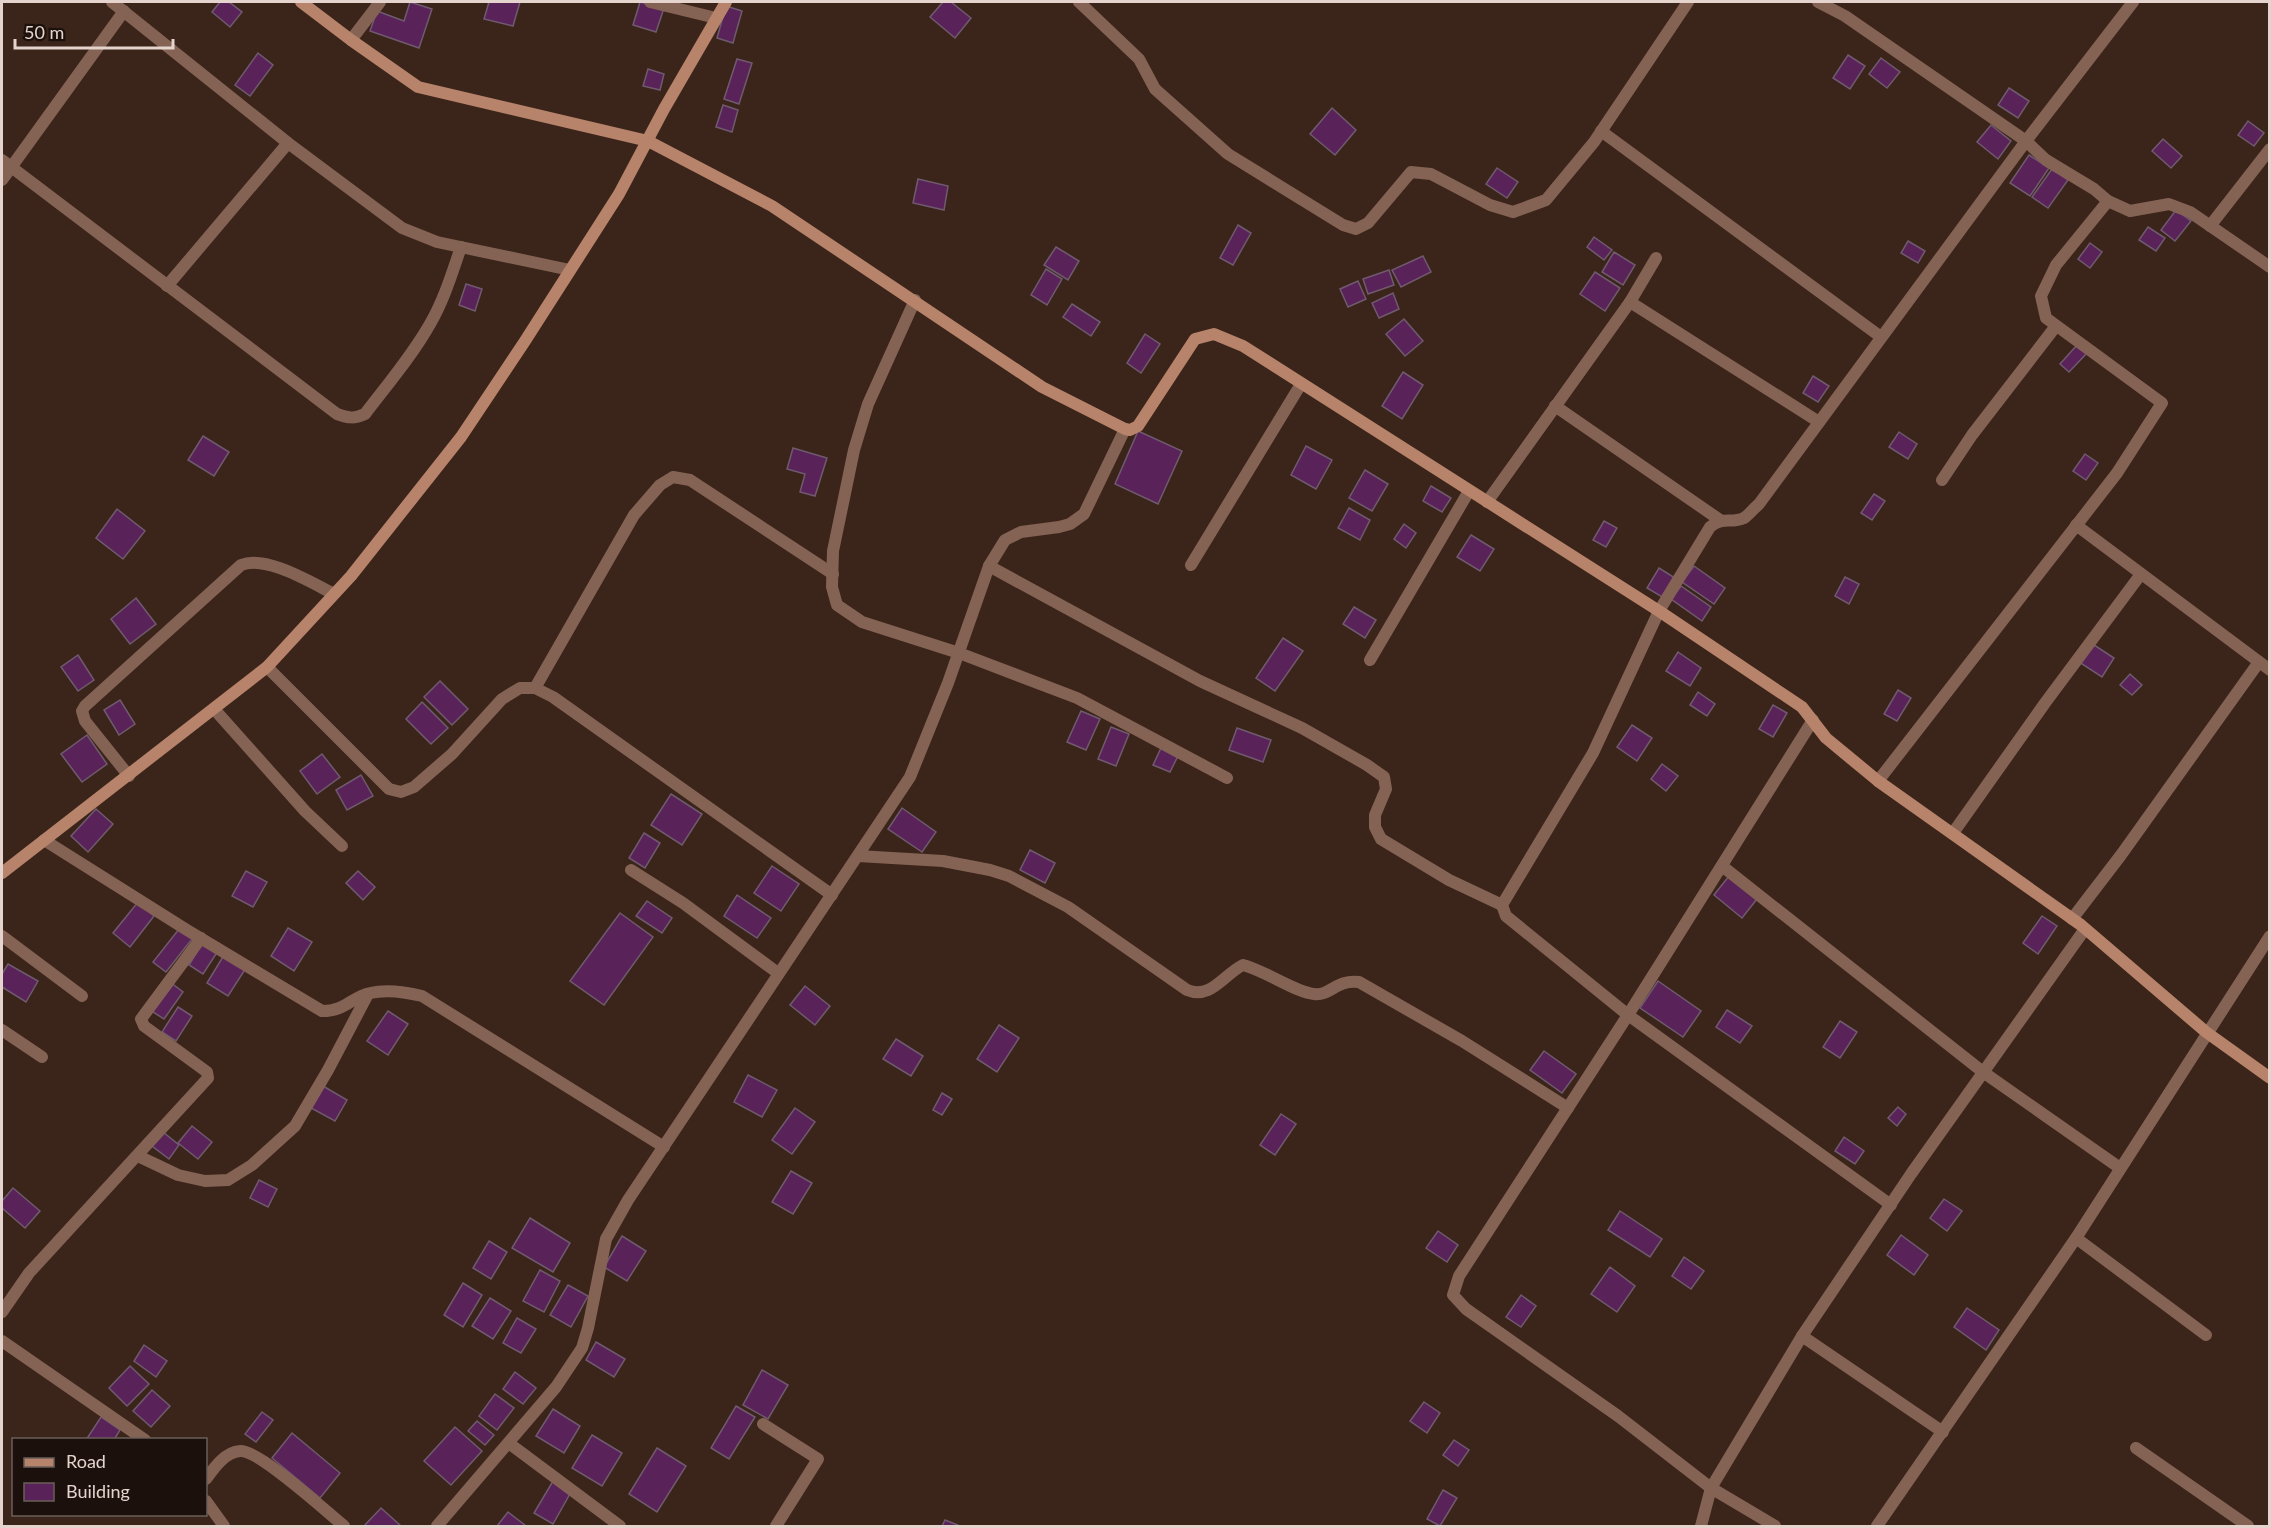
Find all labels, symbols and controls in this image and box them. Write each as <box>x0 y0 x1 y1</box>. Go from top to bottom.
scale bar <box>15 12 172 50</box>
text: 50 m <box>24 21 64 43</box>
legend <box>12 1438 207 1516</box>
text: Road <box>66 1450 106 1472</box>
text: Building <box>66 1480 130 1502</box>

